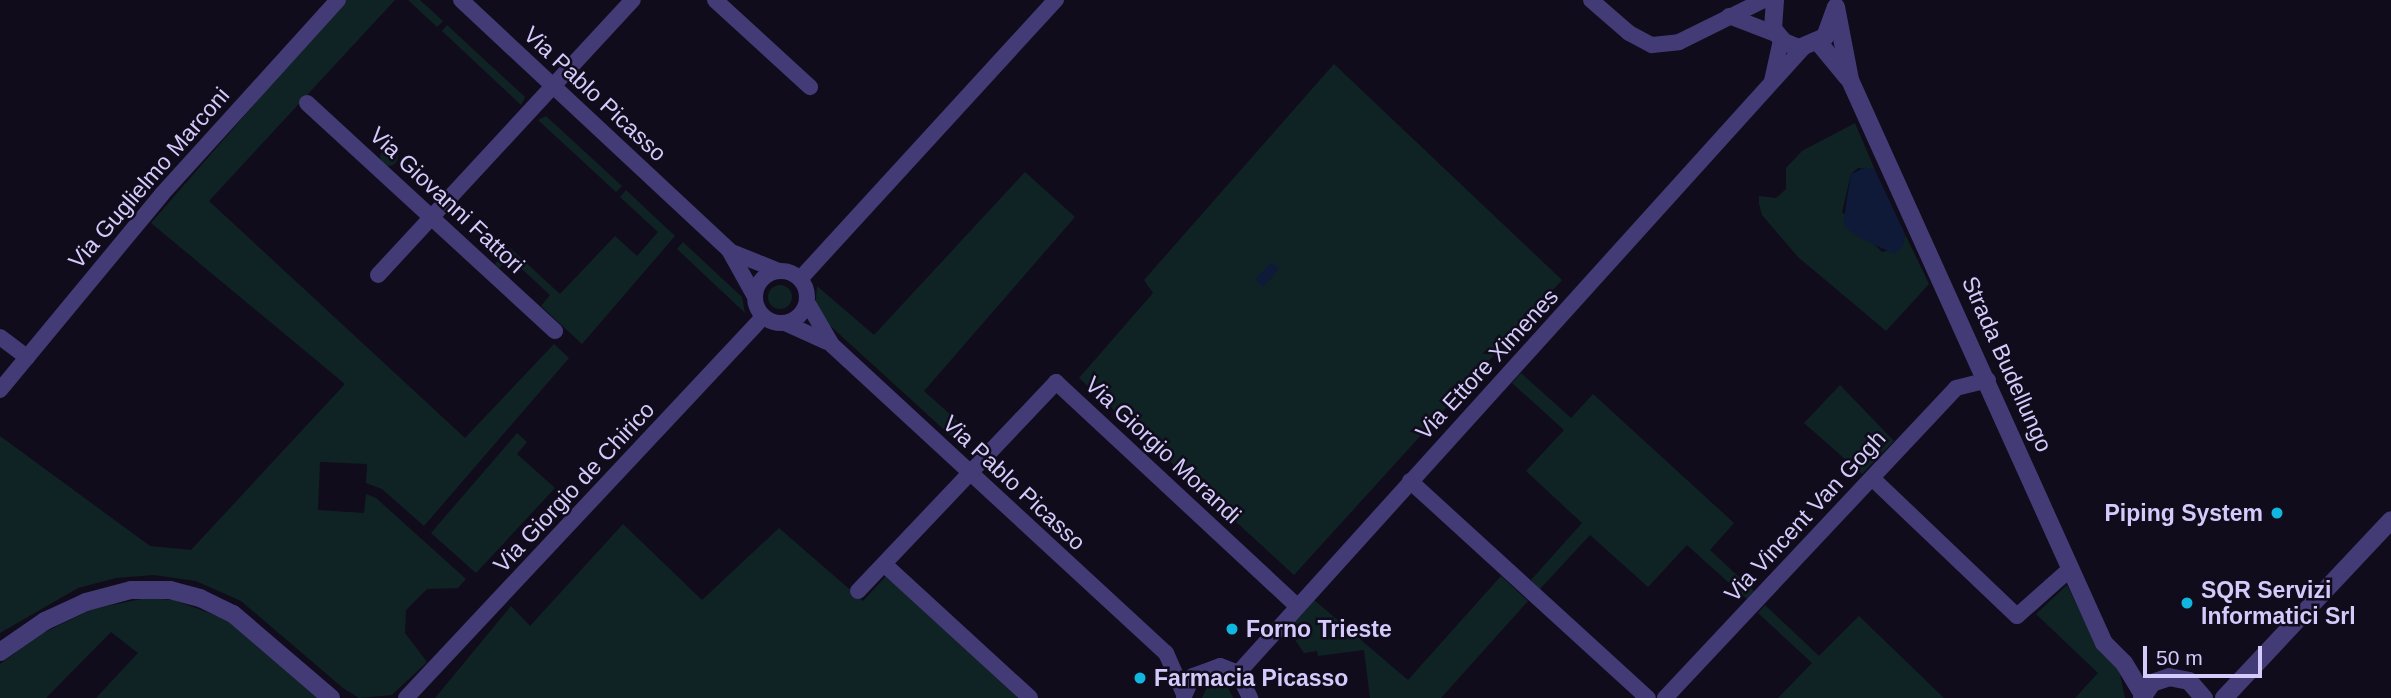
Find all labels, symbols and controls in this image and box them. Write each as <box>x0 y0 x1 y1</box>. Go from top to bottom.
street label: Via Pablo Picasso <box>518 21 672 167</box>
street label: Via Guglielmo Marconi <box>63 82 235 274</box>
street label: Via Giovanni Fattori <box>364 121 530 279</box>
street label: Strada Budellungo <box>1956 272 2058 456</box>
street label: Via Ettore Ximenes <box>1410 283 1564 445</box>
street label: Via Giorgio Morandi <box>1079 371 1247 529</box>
street label: Via Giorgio de Chirico <box>488 396 660 578</box>
street label: Via Pablo Picasso <box>937 410 1091 556</box>
street label: Via Vincent Van Gogh <box>1719 425 1891 607</box>
place label: Piping System <box>2105 499 2263 527</box>
marker: Piping System <box>2269 505 2285 521</box>
place label: SQR Servizi Informatici Srl <box>2201 576 2356 630</box>
marker: SQR Servizi Informatici Srl <box>2179 595 2195 611</box>
place label: Forno Trieste <box>1246 615 1392 643</box>
marker: Forno Trieste <box>1224 621 1240 637</box>
scale bar <box>2146 632 2265 676</box>
text: 50 m <box>2156 646 2203 669</box>
place label: Farmacia Picasso <box>1154 664 1348 692</box>
marker: Farmacia Picasso <box>1132 670 1148 686</box>

